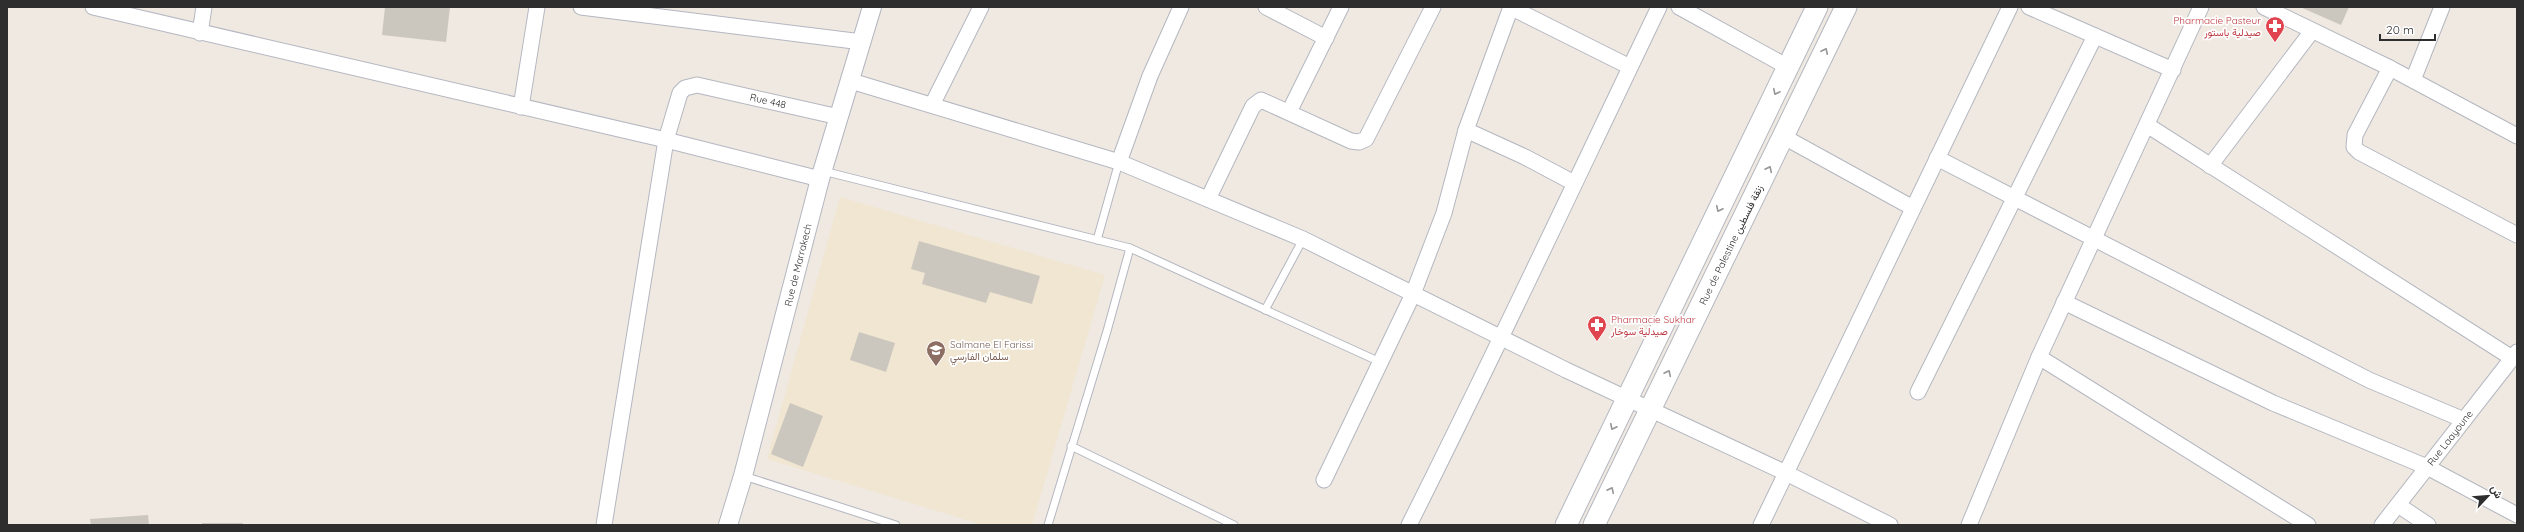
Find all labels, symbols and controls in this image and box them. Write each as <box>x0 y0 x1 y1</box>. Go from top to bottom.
place label: Pharmacie Pasteur صيدلية باستور <box>2173 14 2261 39</box>
pharmacy icon: Pharmacie Pasteur صيدلية باستور <box>2264 15 2286 43</box>
scale bar <box>2380 16 2435 42</box>
text: 20 m <box>2386 22 2414 37</box>
one-way arrow <box>1820 48 1828 56</box>
one-way arrow <box>1773 88 1781 96</box>
street label: Rue 448 <box>749 91 787 111</box>
one-way arrow <box>1764 165 1772 173</box>
street label: Rue de Palestine زنقة فلسطين <box>1696 183 1766 307</box>
one-way arrow <box>1716 205 1724 213</box>
street label: Rue de Marrakech <box>781 222 815 308</box>
place label: Pharmacie Sukhar صيدلية سوخار <box>1610 313 1696 338</box>
pharmacy icon: Pharmacie Sukhar صيدلية سوخار <box>1586 314 1608 342</box>
place label: Salmane El Farissi سلمان الفارسي <box>950 338 1033 365</box>
school or university icon: Salmane El Farissi سلمان الفارسي <box>925 339 947 367</box>
one-way arrow <box>1663 370 1671 378</box>
street label: Rue Laayoune <box>2424 407 2476 468</box>
one-way arrow <box>1610 423 1618 430</box>
north arrow <box>2468 476 2508 516</box>
text: ش <box>2488 483 2506 501</box>
one-way arrow <box>1606 487 1614 494</box>

